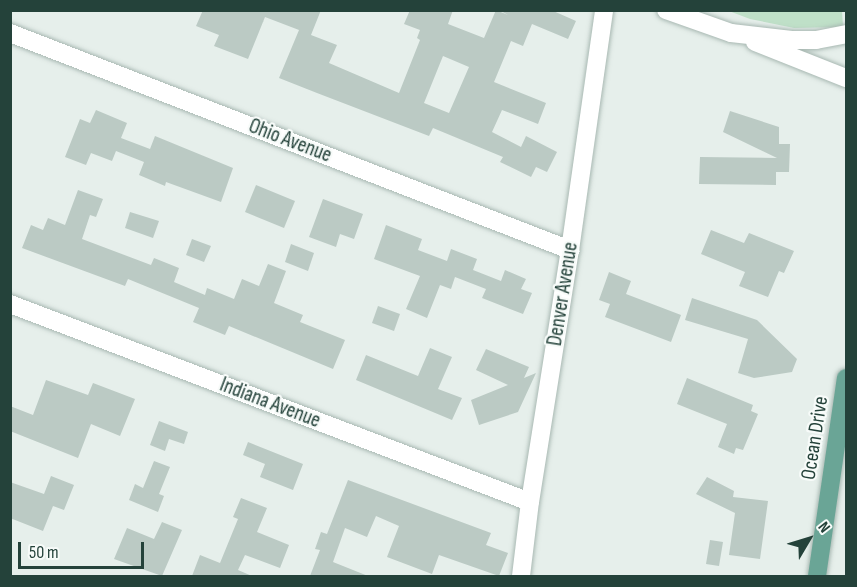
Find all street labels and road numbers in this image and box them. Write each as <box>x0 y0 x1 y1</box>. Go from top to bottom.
street label: Ohio Avenue <box>245 114 335 168</box>
street label: Denver Avenue <box>542 240 584 348</box>
street label: Indiana Avenue <box>216 372 324 434</box>
street label: Ocean Drive <box>796 394 834 482</box>

